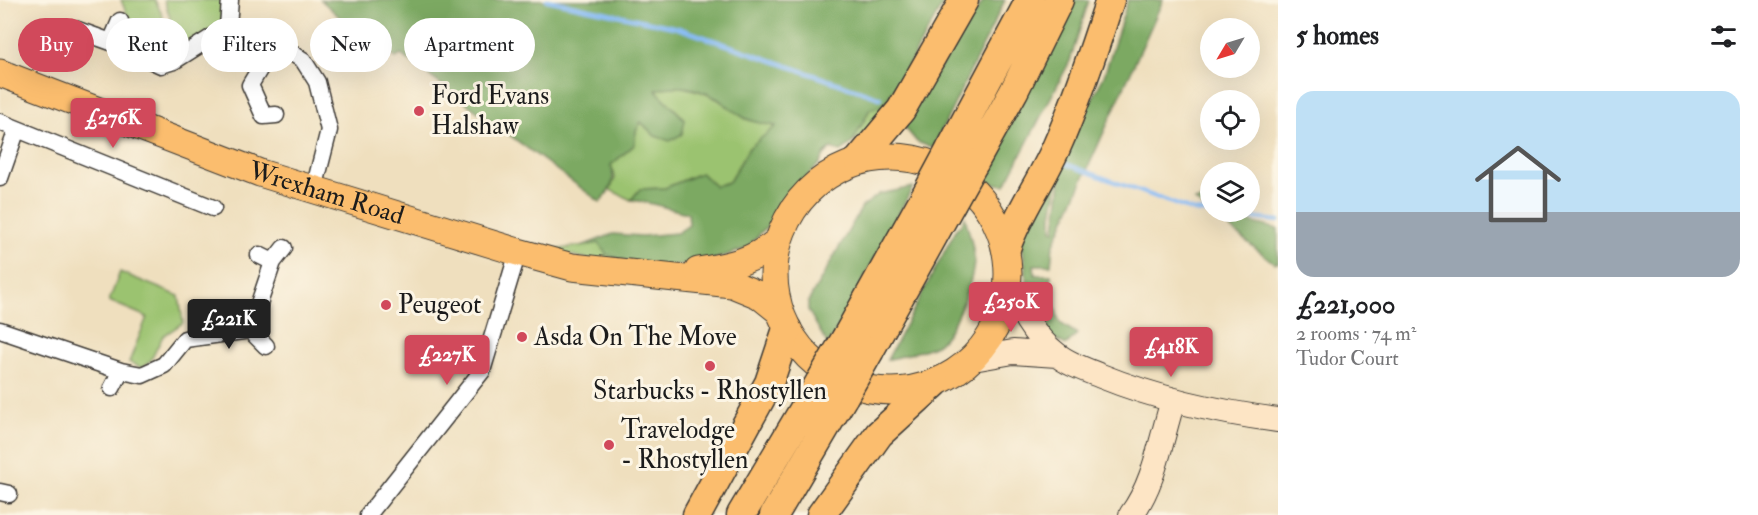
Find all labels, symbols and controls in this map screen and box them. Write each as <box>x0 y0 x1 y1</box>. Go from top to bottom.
chip: Buy <box>18 18 94 72</box>
chip: Rent <box>106 18 189 72</box>
chip: Filters <box>201 18 298 72</box>
chip: New <box>310 18 392 72</box>
chip: Apartment <box>404 18 535 72</box>
north arrow <box>1200 18 1260 78</box>
map controls <box>1200 18 1260 222</box>
text: 5 homes <box>1296 20 1379 52</box>
icon: filters <box>1707 20 1740 53</box>
place label: Ford Evans Halshaw <box>431 80 549 142</box>
button: locate <box>1200 90 1260 150</box>
pin: £276K <box>71 98 155 149</box>
marker: Ford Evans Halshaw <box>412 104 426 118</box>
text: £276K <box>85 105 141 130</box>
icon: home <box>1464 130 1572 238</box>
street label: Wrexham Road <box>244 154 408 232</box>
button: layers <box>1200 162 1260 222</box>
pin: £250K <box>969 282 1053 333</box>
place label: Peugeot <box>398 289 481 321</box>
text: £250K <box>983 289 1039 314</box>
text: £221,000 <box>1296 289 1395 321</box>
marker: Peugeot <box>379 298 393 312</box>
pin: £221K <box>187 299 271 350</box>
text: £221K <box>202 306 256 331</box>
place label: Asda On The Move <box>533 321 737 353</box>
text: 2 rooms · 74 m² <box>1296 321 1417 346</box>
pin: £418K <box>1129 327 1213 378</box>
marker: Asda On The Move <box>515 330 529 344</box>
text: £418K <box>1144 334 1198 359</box>
pin: £227K <box>405 335 489 386</box>
text: £227K <box>419 342 475 367</box>
text: Tudor Court <box>1296 346 1399 371</box>
marker: Starbucks - Rhostyllen <box>703 359 717 373</box>
place label: Starbucks - Rhostyllen <box>593 375 827 407</box>
place label: Travelodge - Rhostyllen <box>621 414 748 476</box>
marker: Travelodge - Rhostyllen <box>602 438 616 452</box>

